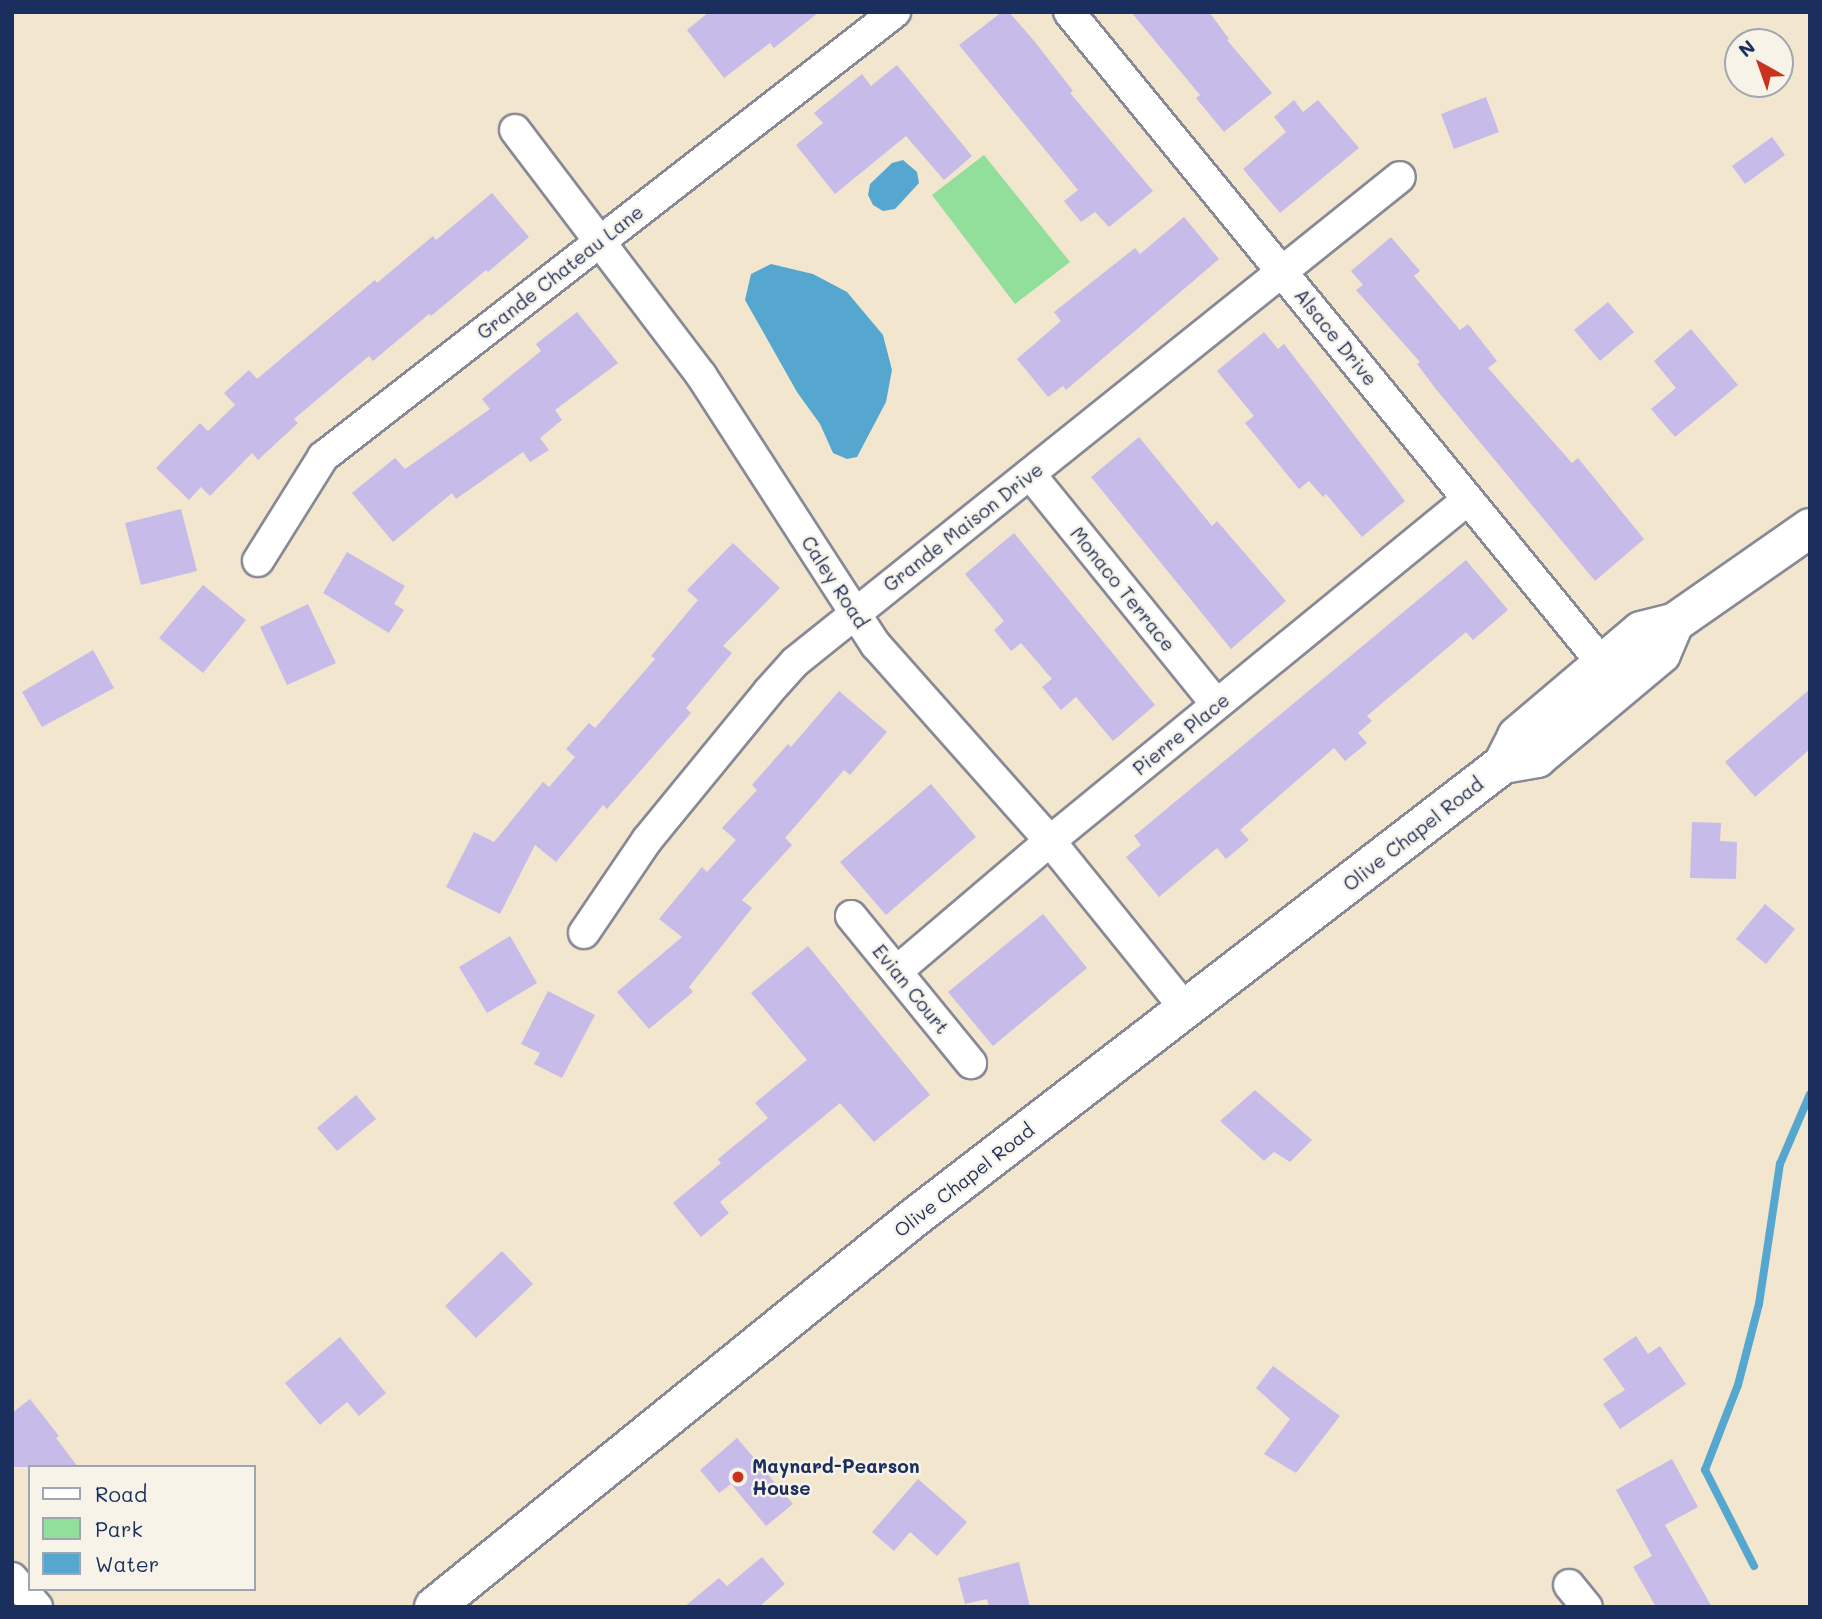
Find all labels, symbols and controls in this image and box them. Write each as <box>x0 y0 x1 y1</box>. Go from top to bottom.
north arrow <box>1724 28 1794 98</box>
text: N <box>1733 34 1760 62</box>
street label: Grande Chateau Lane <box>472 200 648 344</box>
street label: Alsace Drive <box>1290 284 1382 390</box>
street label: Grande Maison Drive <box>879 458 1047 596</box>
street label: Monaco Terrace <box>1066 522 1180 656</box>
street label: Caley Road <box>797 532 873 632</box>
street label: Pierre Place <box>1128 688 1234 780</box>
street label: Olive Chapel Road <box>1338 772 1488 896</box>
street label: Evian Court <box>868 940 954 1038</box>
street label: Olive Chapel Road <box>889 1118 1039 1242</box>
place label: Maynard-Pearson House <box>752 1455 920 1499</box>
legend <box>28 1465 256 1591</box>
marker: Maynard-Pearson House <box>730 1469 746 1485</box>
text: Road <box>95 1480 147 1507</box>
text: Park <box>95 1515 143 1542</box>
text: Water <box>95 1550 159 1577</box>

